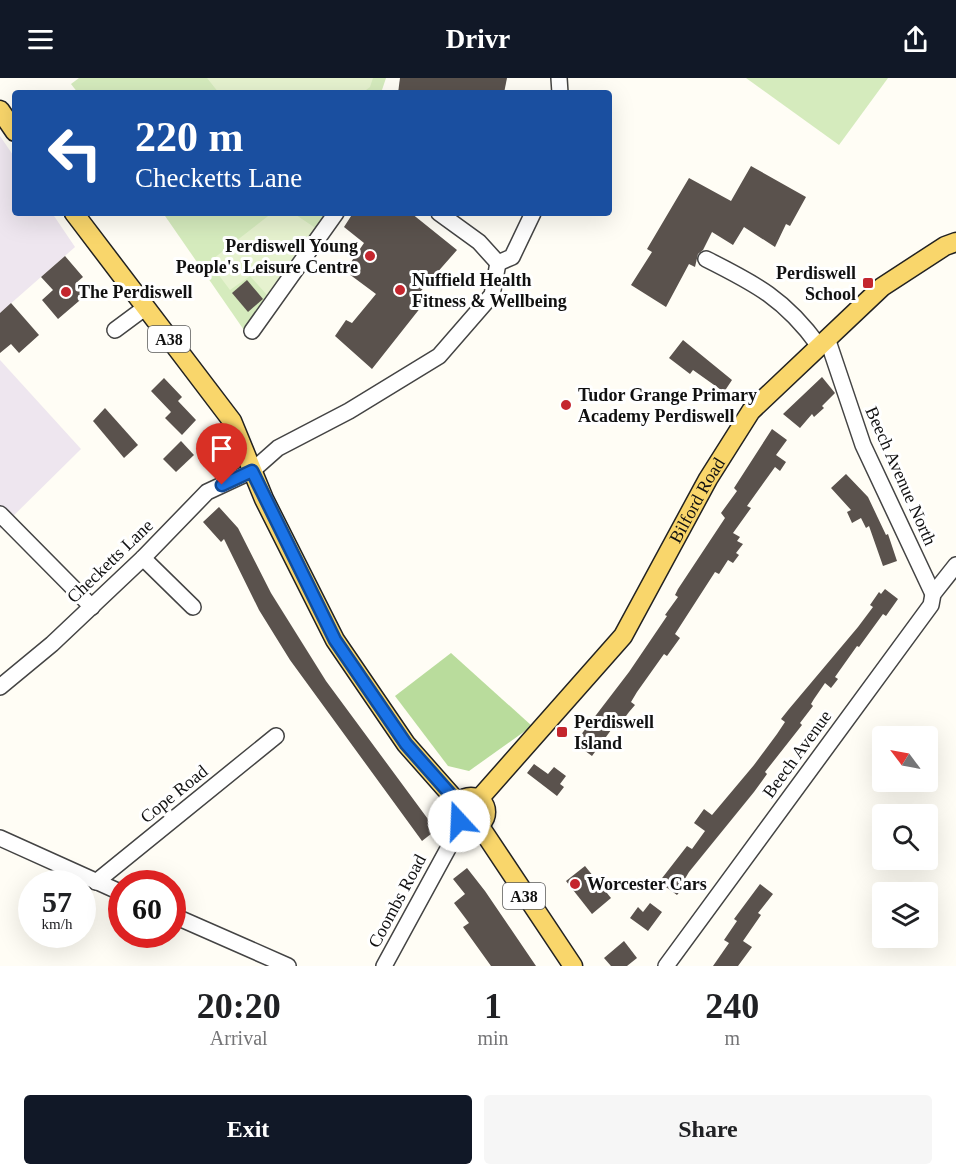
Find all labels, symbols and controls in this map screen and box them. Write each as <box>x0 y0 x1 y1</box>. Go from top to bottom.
icon: menu <box>24 23 57 56</box>
icon: share <box>899 23 932 56</box>
text: Drivr <box>446 24 510 54</box>
icon: left <box>36 114 114 192</box>
text: 220 m <box>135 114 244 160</box>
text: Checketts Lane <box>135 163 302 193</box>
place label: Perdiswell Young People's Leisure Centre <box>176 236 358 277</box>
marker: Perdiswell Young People's Leisure Centre <box>363 249 377 263</box>
place label: Perdiswell School <box>776 263 856 304</box>
place label: Nuffield Health Fitness & Wellbeing <box>412 270 567 311</box>
marker: Perdiswell School <box>861 276 875 290</box>
place label: The Perdiswell <box>78 282 193 302</box>
marker: Nuffield Health Fitness & Wellbeing <box>393 283 407 297</box>
marker: The Perdiswell <box>59 285 73 299</box>
road number: A38 <box>148 326 190 352</box>
place label: Tudor Grange Primary Academy Perdiswell <box>578 385 757 426</box>
marker: Tudor Grange Primary Academy Perdiswell <box>559 398 573 412</box>
street label: Beech Avenue North <box>861 404 941 548</box>
pin <box>196 423 247 485</box>
icon: arrive <box>205 432 238 465</box>
street label: Bilford Road <box>665 454 729 546</box>
street label: Checketts Lane <box>63 515 157 607</box>
street label: Beech Avenue <box>759 706 835 802</box>
place label: Perdiswell Island <box>574 712 654 753</box>
marker: Perdiswell Island <box>555 725 569 739</box>
north arrow <box>872 726 938 792</box>
map controls <box>872 726 938 948</box>
street label: Cope Road <box>136 761 212 827</box>
position arrow <box>427 789 491 853</box>
button: search <box>872 804 938 870</box>
street label: Coombs Road <box>364 851 430 951</box>
speed limit sign: 60 <box>108 870 186 948</box>
place label: Worcester Cars <box>587 874 707 894</box>
marker: Worcester Cars <box>568 877 582 891</box>
button: layers <box>872 882 938 948</box>
road number: A38 <box>503 883 545 909</box>
text: 57 <box>42 885 72 918</box>
text: km/h <box>42 916 72 932</box>
text: 20:20 <box>197 986 281 1026</box>
text: 1 <box>484 986 502 1026</box>
text: 240 <box>705 986 759 1026</box>
text: Arrival <box>210 1027 268 1049</box>
text: min <box>477 1027 509 1049</box>
text: m <box>725 1027 740 1049</box>
button: Exit <box>24 1095 472 1164</box>
button: Share <box>484 1095 932 1164</box>

